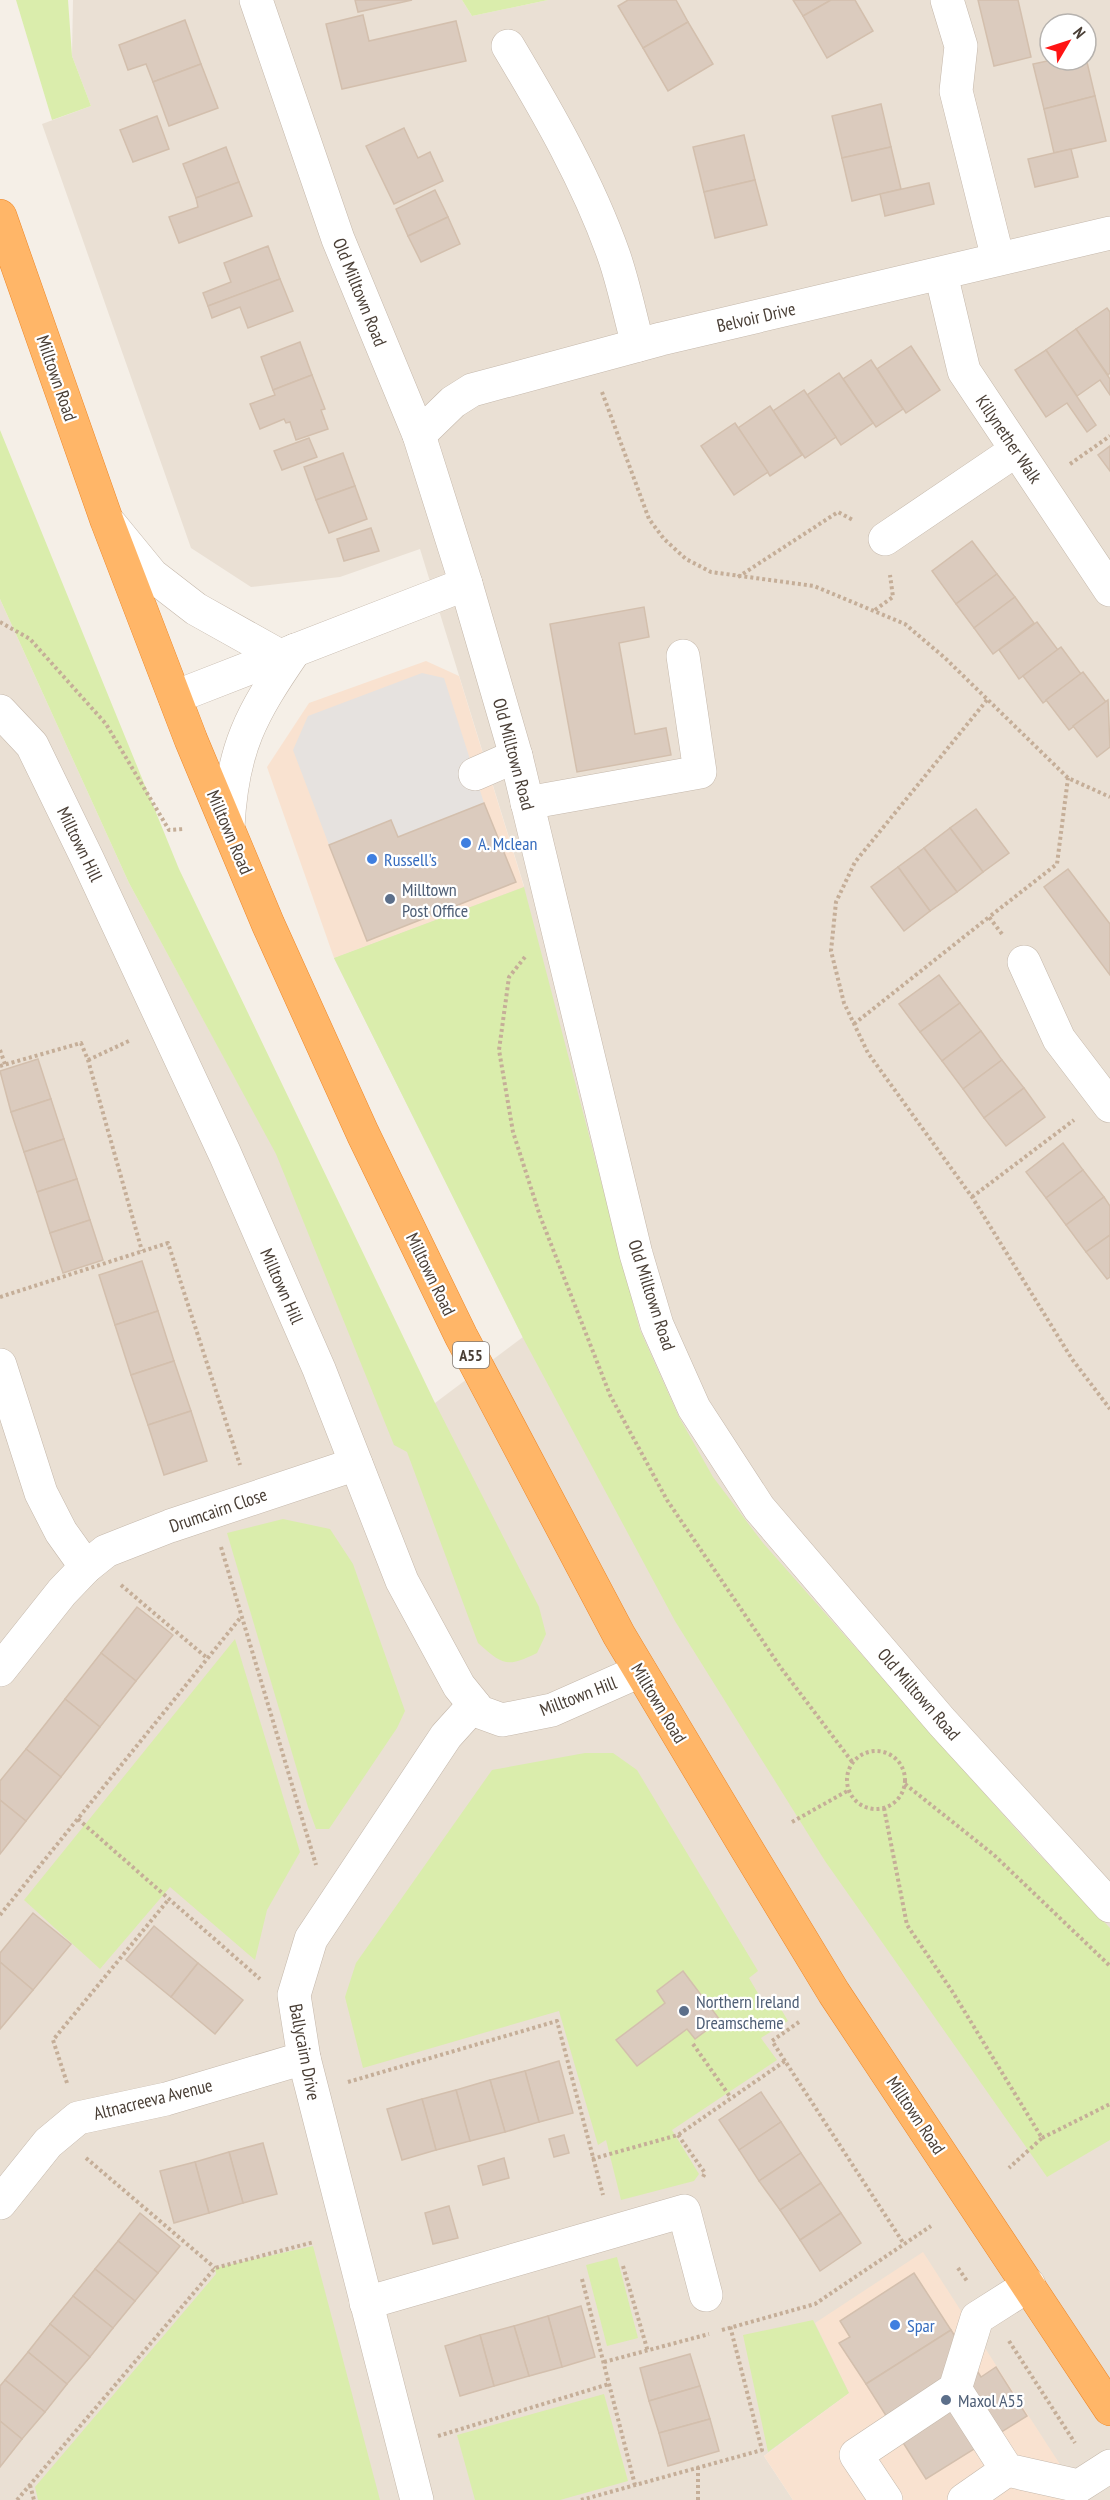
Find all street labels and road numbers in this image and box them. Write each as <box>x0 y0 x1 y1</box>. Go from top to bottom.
street label: Old Milltown Road <box>328 234 392 350</box>
street label: Belvoir Drive <box>714 297 798 337</box>
street label: Milltown Road <box>32 332 82 424</box>
street label: Killynether Walk <box>971 390 1047 488</box>
street label: Old Milltown Road <box>488 696 540 812</box>
street label: Milltown Road <box>202 786 258 878</box>
street label: Milltown Hill <box>52 803 108 886</box>
street label: Milltown Road <box>401 1229 461 1319</box>
street label: Old Milltown Road <box>623 1237 681 1353</box>
street label: Milltown Hill <box>255 1245 309 1328</box>
road number: A55 <box>453 1342 489 1368</box>
street label: Drumcairn Close <box>166 1483 270 1537</box>
street label: Old Milltown Road <box>873 1643 965 1745</box>
street label: Milltown Road <box>626 1659 692 1747</box>
street label: Milltown Hill <box>536 1671 620 1721</box>
street label: Ballycairn Drive <box>284 2002 326 2102</box>
street label: Milltown Road <box>882 2072 950 2158</box>
street label: Altnacreeva Avenue <box>91 2073 215 2125</box>

